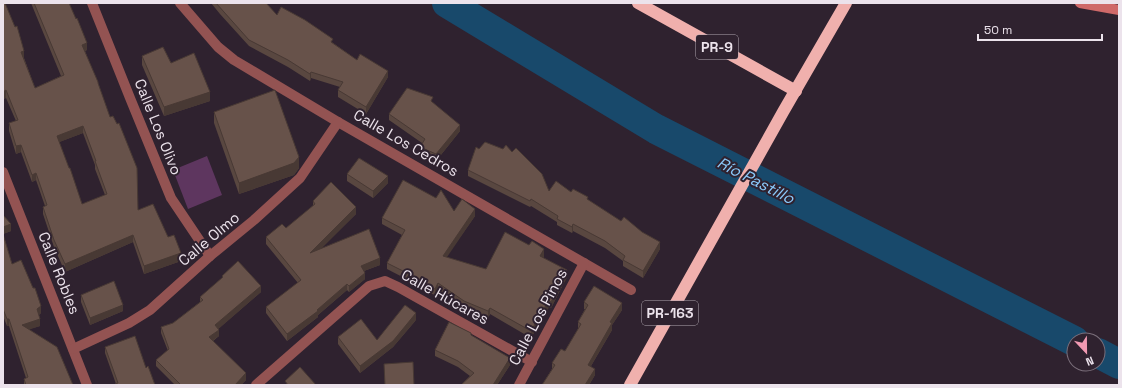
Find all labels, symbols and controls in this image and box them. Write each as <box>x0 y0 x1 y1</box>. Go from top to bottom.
scale bar <box>978 16 1102 42</box>
text: 50 m <box>984 22 1012 38</box>
road number: PR-9 <box>696 35 738 59</box>
street label: Calle Los Olivo <box>131 76 186 178</box>
street label: Calle Los Cedros <box>350 105 462 180</box>
water label: Río Pastillo <box>714 152 799 209</box>
street label: Calle Olmo <box>174 207 243 270</box>
street label: Calle Robles <box>34 229 85 317</box>
street label: Calle Húcares <box>398 265 492 328</box>
street label: Calle Los Pinos <box>504 265 571 368</box>
road number: PR-163 <box>642 301 698 325</box>
north arrow <box>1066 332 1106 372</box>
text: N <box>1084 353 1096 369</box>

